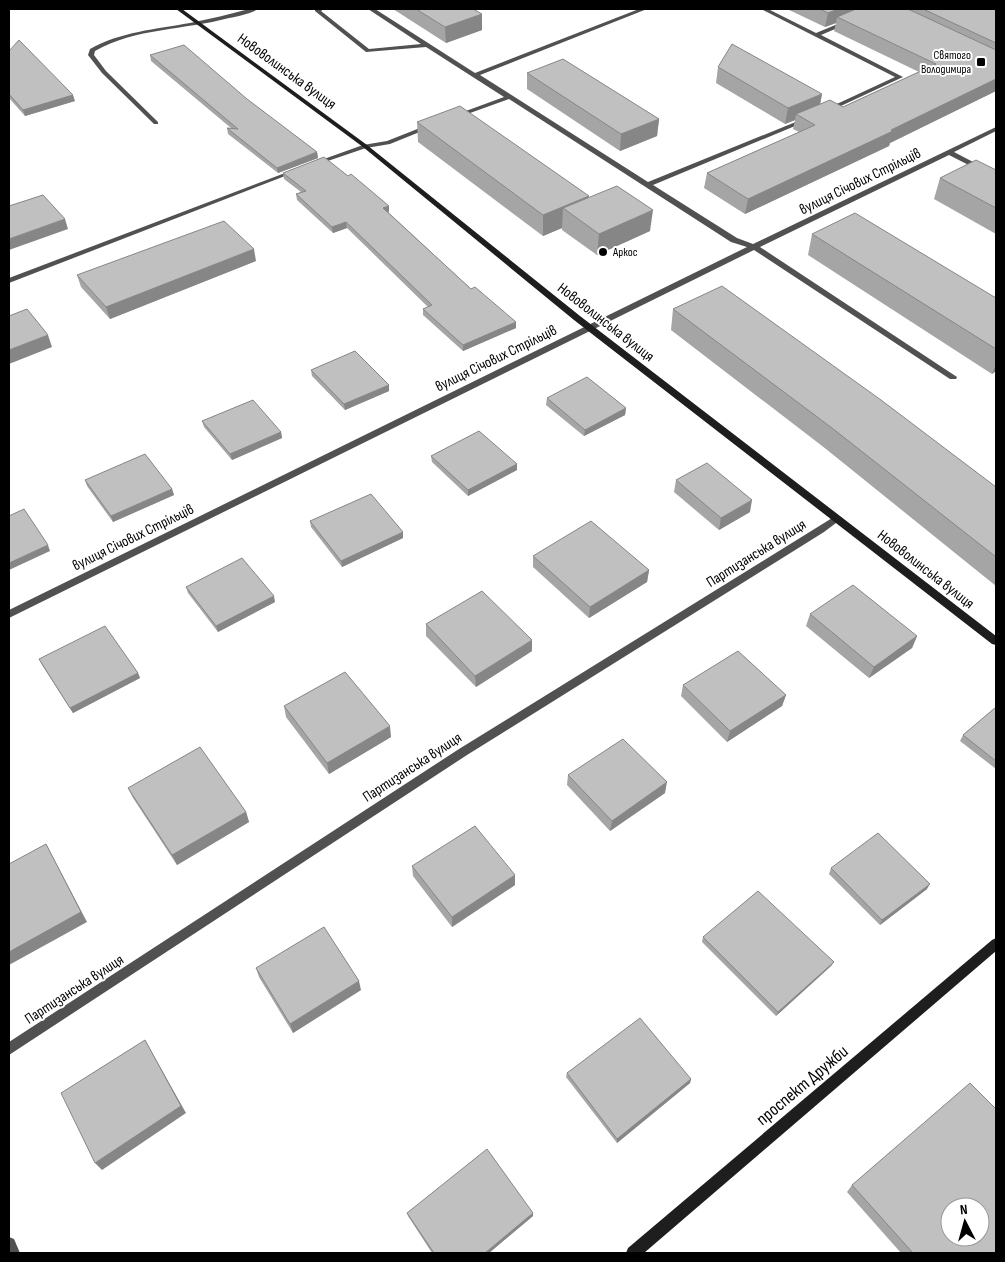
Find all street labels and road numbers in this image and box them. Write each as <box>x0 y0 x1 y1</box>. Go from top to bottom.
street label: Нововолинська вулиця <box>233 29 340 114</box>
street label: вулиця Січових Стрільців <box>796 144 924 219</box>
street label: Нововолинська вулиця <box>553 279 658 366</box>
street label: вулиця Січових Стрільців <box>432 321 560 396</box>
street label: вулиця Січових Стрільців <box>69 500 197 575</box>
street label: Партизанська вулиця <box>703 515 810 592</box>
street label: Нововолинська вулиця <box>873 526 978 613</box>
street label: Партизанська вулиця <box>359 728 465 806</box>
street label: Партизанська вулиця <box>21 950 127 1028</box>
street label: проспект Дружби <box>752 1041 853 1130</box>

